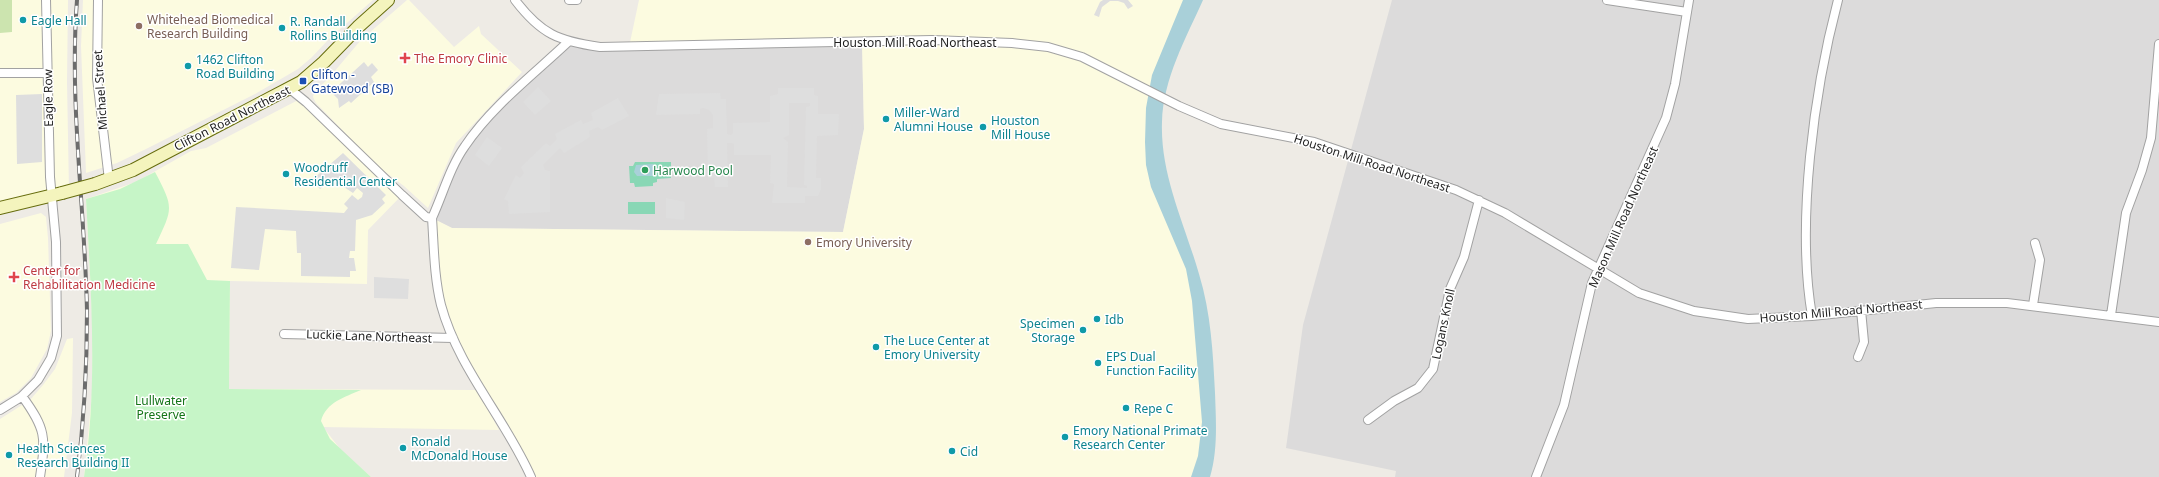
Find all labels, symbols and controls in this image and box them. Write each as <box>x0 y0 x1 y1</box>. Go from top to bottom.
place label: Whitehead Biomedical Research Building <box>147 11 273 42</box>
place label: Eagle Hall <box>31 12 87 29</box>
place label: R. Randall Rollins Building <box>290 13 377 44</box>
marker: Eagle Hall <box>18 15 28 25</box>
marker: Whitehead Biomedical Research Building <box>134 21 144 31</box>
marker: R. Randall Rollins Building <box>277 23 287 33</box>
street label: Houston Mill Road Northeast <box>833 34 997 51</box>
street label: Michael Street <box>89 49 111 131</box>
place label: The Emory Clinic <box>414 50 508 67</box>
place label: 1462 Clifton Road Building <box>196 51 275 82</box>
marker: The Emory Clinic <box>399 52 411 64</box>
marker: 1462 Clifton Road Building <box>183 61 193 71</box>
place label: Clifton - Gatewood (SB) <box>311 66 394 97</box>
street label: Eagle Row <box>39 68 57 127</box>
marker: Clifton - Gatewood (SB) <box>298 76 308 86</box>
street label: Clifton Road Northeast <box>171 81 294 155</box>
place label: Miller-Ward Alumni House <box>894 104 973 135</box>
place label: Houston Mill House <box>991 112 1051 143</box>
marker: Miller-Ward Alumni House <box>881 114 891 124</box>
marker: Houston Mill House <box>978 122 988 132</box>
street label: Houston Mill Road Northeast <box>1292 130 1453 197</box>
street label: Mason Mill Road Northeast <box>1584 143 1662 290</box>
place label: Woodruff Residential Center <box>294 159 397 190</box>
place label: Harwood Pool <box>653 162 733 179</box>
marker: Harwood Pool <box>640 165 650 175</box>
marker: Woodruff Residential Center <box>281 169 291 179</box>
place label: Emory University <box>816 234 913 251</box>
marker: Emory University <box>803 237 813 247</box>
place label: Center for Rehabilitation Medicine <box>23 262 156 293</box>
marker: Center for Rehabilitation Medicine <box>8 271 20 283</box>
street label: Logans Knoll <box>1427 287 1459 361</box>
street label: Houston Mill Road Northeast <box>1759 295 1924 327</box>
place label: Idb <box>1105 311 1124 328</box>
marker: Idb <box>1092 314 1102 324</box>
place label: Specimen Storage <box>1020 315 1075 346</box>
street label: Luckie Lane Northeast <box>306 325 433 347</box>
marker: Specimen Storage <box>1078 325 1088 335</box>
place label: The Luce Center at Emory University <box>884 332 990 363</box>
marker: The Luce Center at Emory University <box>871 342 881 352</box>
place label: EPS Dual Function Facility <box>1106 348 1197 379</box>
marker: EPS Dual Function Facility <box>1093 358 1103 368</box>
park label: Lullwater Preserve <box>135 392 187 423</box>
place label: Repe C <box>1134 400 1174 417</box>
marker: Repe C <box>1121 403 1131 413</box>
place label: Emory National Primate Research Center <box>1073 422 1208 453</box>
marker: Emory National Primate Research Center <box>1060 432 1070 442</box>
place label: Ronald McDonald House <box>411 433 508 464</box>
place label: Health Sciences Research Building II <box>17 440 129 471</box>
marker: Ronald McDonald House <box>398 443 408 453</box>
place label: Cid <box>960 443 978 460</box>
marker: Cid <box>947 446 957 456</box>
marker: Health Sciences Research Building II <box>4 450 14 460</box>

